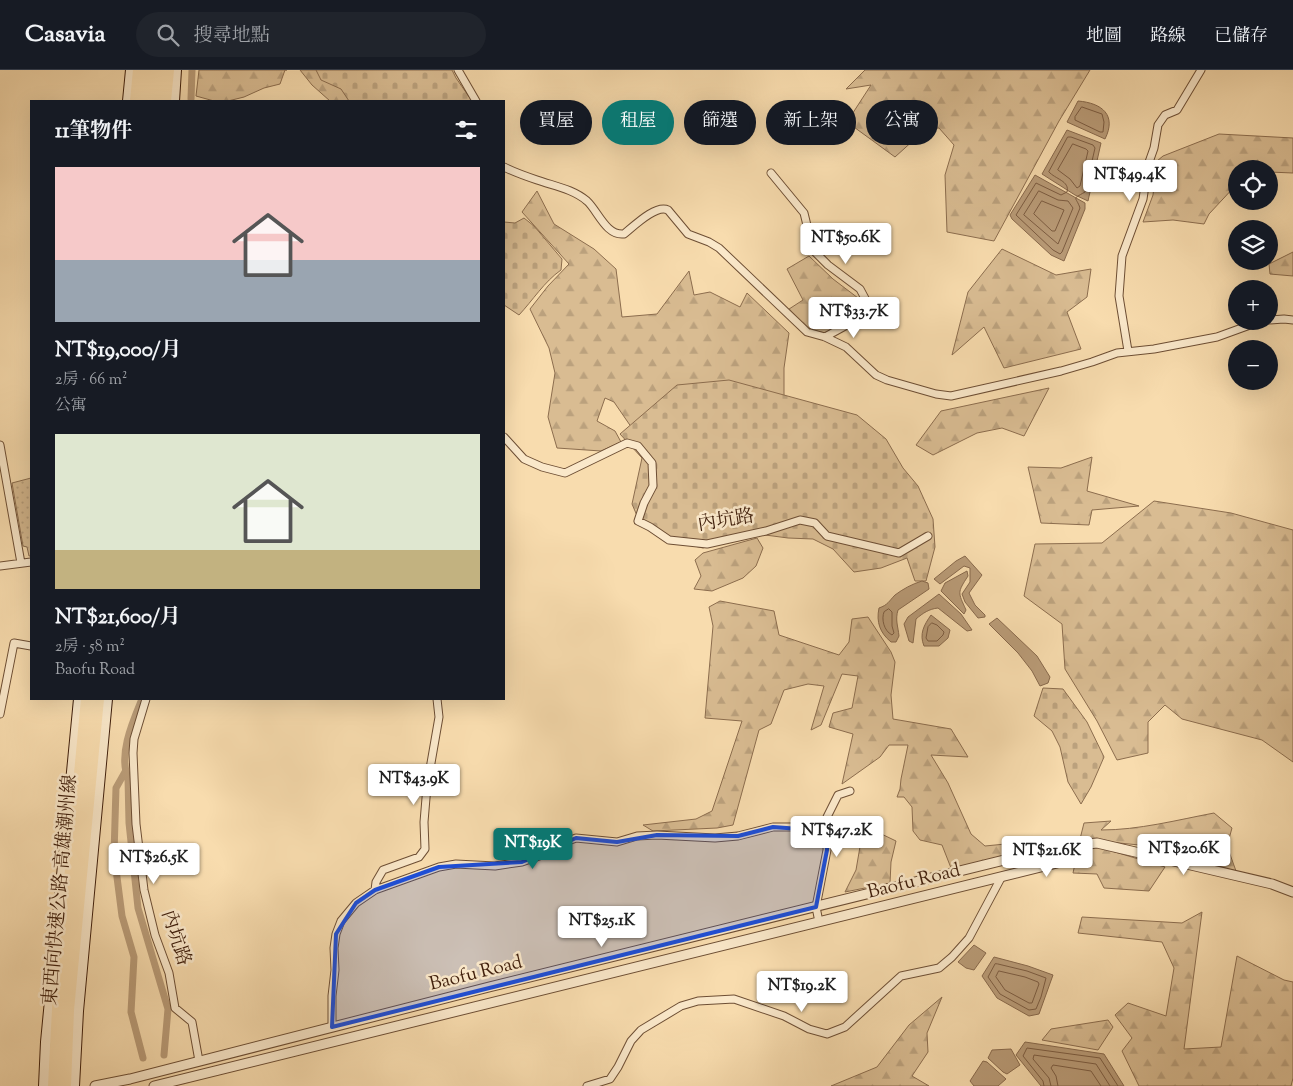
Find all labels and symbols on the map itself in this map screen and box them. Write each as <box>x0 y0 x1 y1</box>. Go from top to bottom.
pin: NT$49.4K <box>1078 160 1182 202</box>
pin: NT$50.6K <box>794 222 898 265</box>
pin: NT$33.7K <box>802 296 906 339</box>
street label: 內坑路 <box>696 503 756 539</box>
pin: NT$43.9K <box>362 764 466 806</box>
street label: 東西向快速公路 高雄潮州線 <box>37 773 85 1007</box>
pin: NT$47.2K <box>785 816 889 858</box>
pin: NT$19K <box>492 828 574 870</box>
pin: NT$20.6K <box>1132 834 1236 876</box>
pin: NT$21.6K <box>995 836 1099 878</box>
pin: NT$26.5K <box>102 842 206 885</box>
street label: Baofu Road <box>865 857 964 907</box>
pin: NT$25.1K <box>550 906 654 948</box>
street label: 內坑路 <box>153 907 197 969</box>
street label: Baofu Road <box>427 949 526 999</box>
pin: NT$19.2K <box>750 970 854 1013</box>

